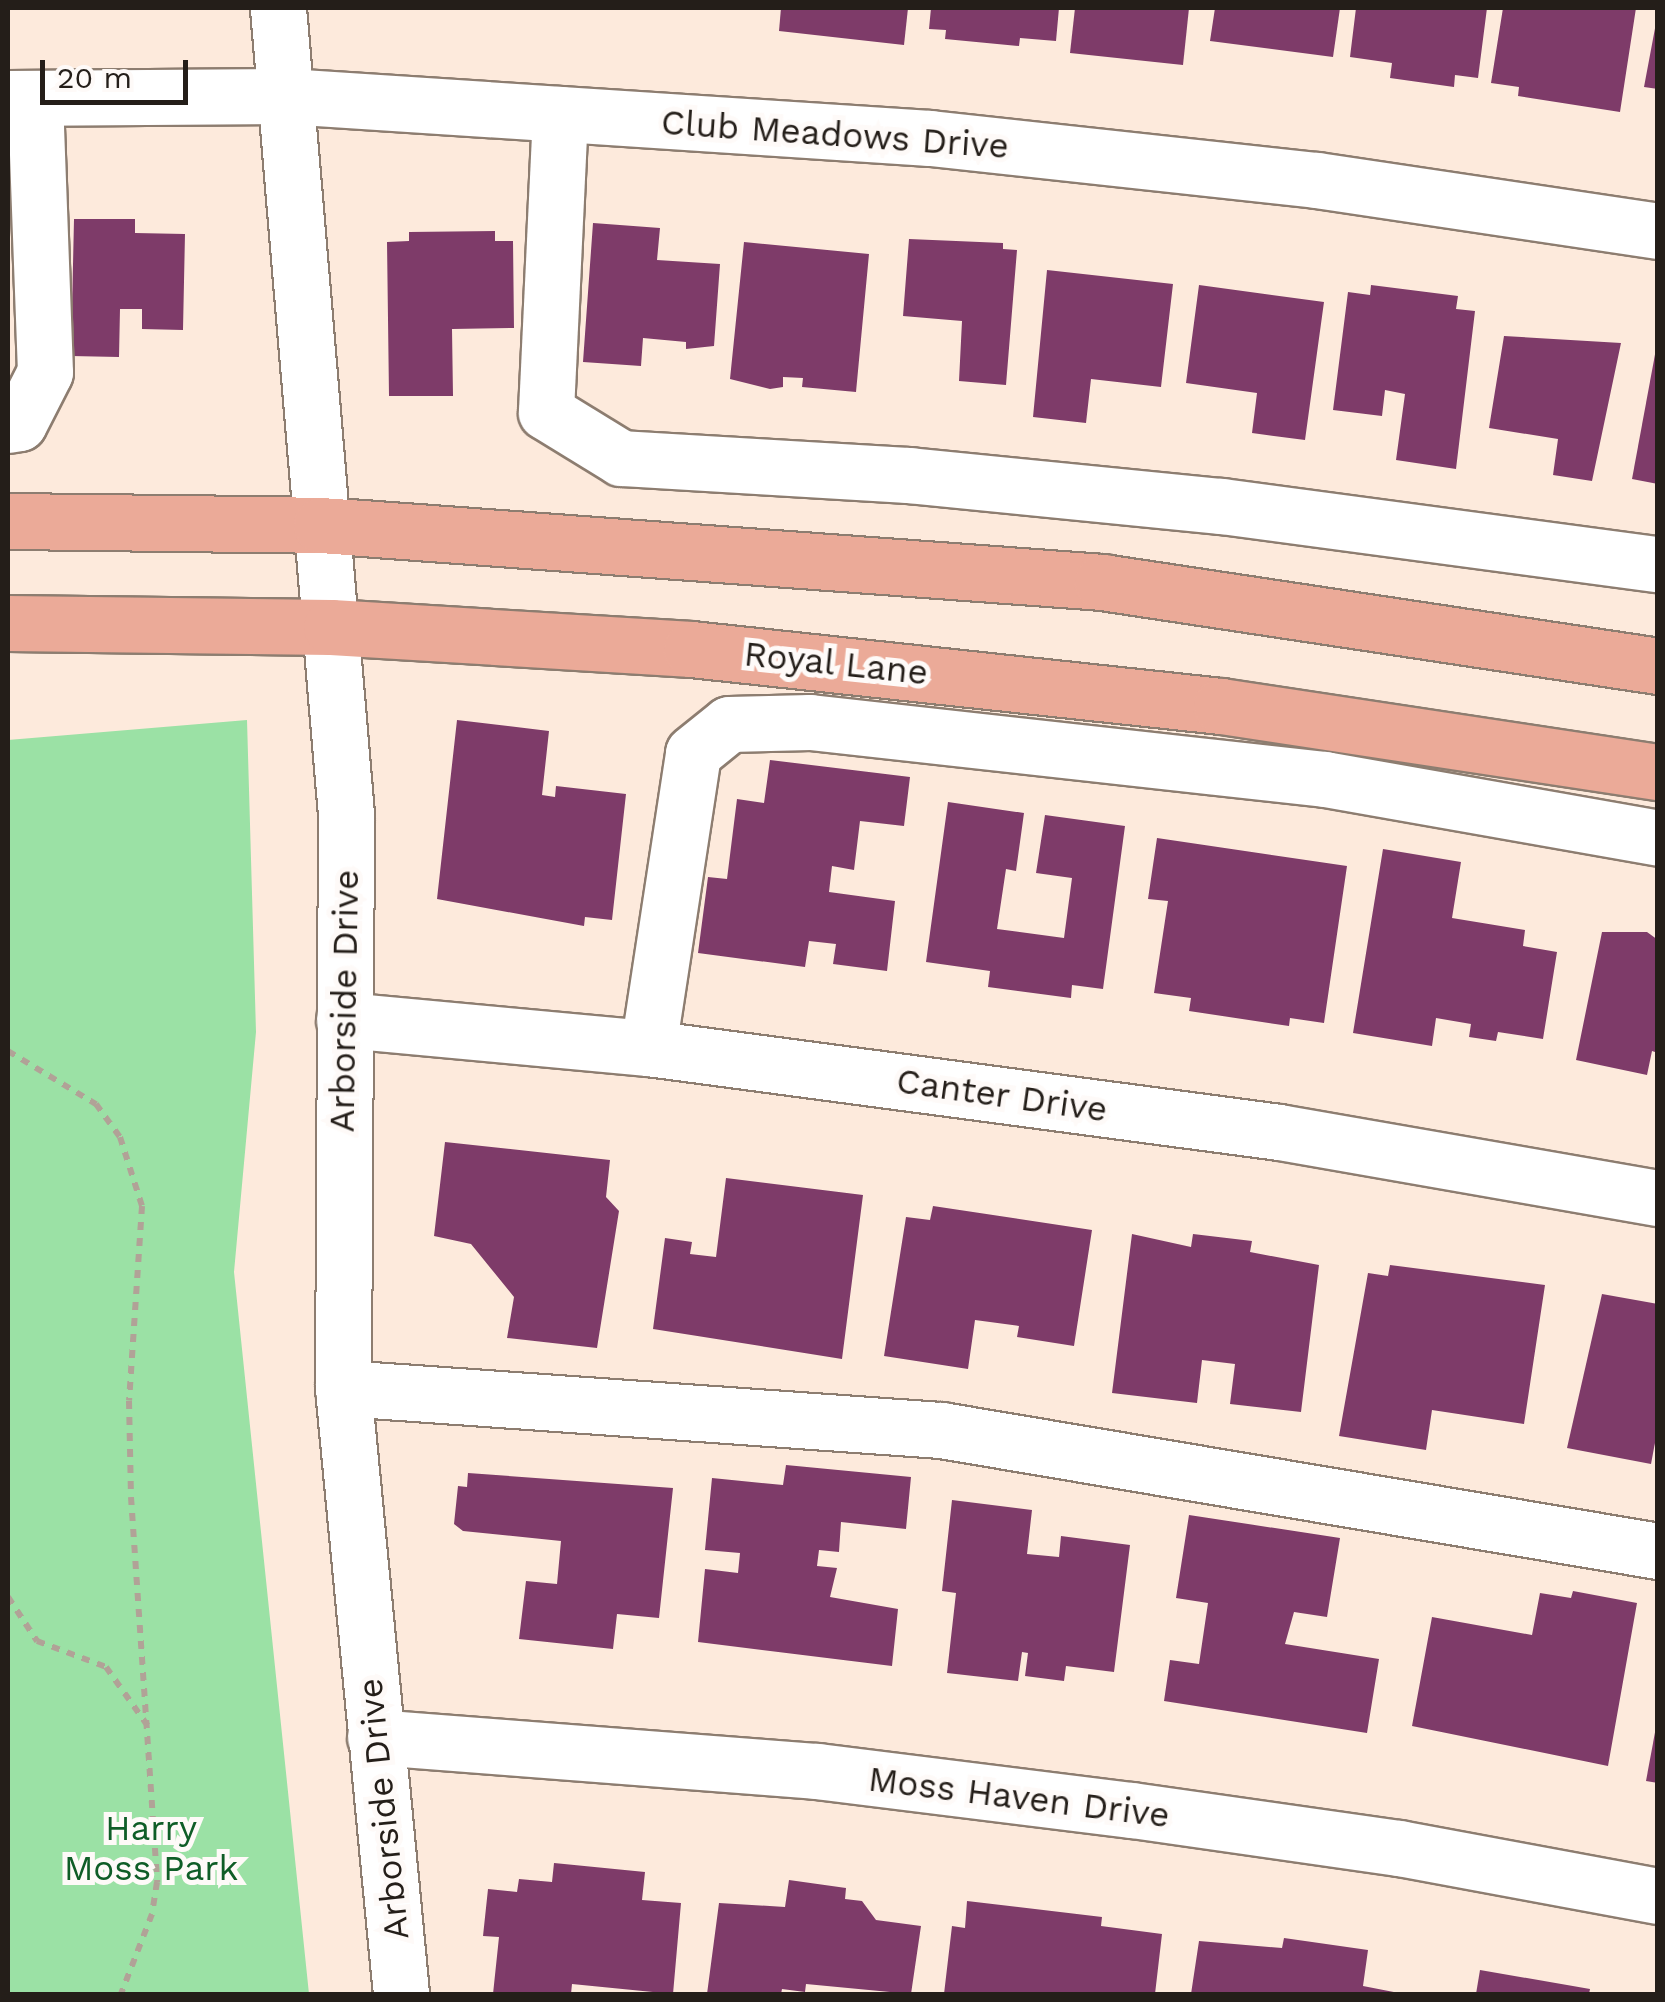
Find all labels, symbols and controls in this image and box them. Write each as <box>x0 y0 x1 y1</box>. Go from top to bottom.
scale bar <box>45 40 192 102</box>
text: 20 m <box>57 60 132 95</box>
street label: Club Meadows Drive <box>660 101 1010 167</box>
street label: Royal Lane <box>741 632 931 694</box>
street label: Arborside Drive <box>321 869 367 1133</box>
street label: Canter Drive <box>893 1059 1111 1131</box>
street label: Arborside Drive <box>348 1676 418 1942</box>
street label: Moss Haven Drive <box>866 1758 1172 1836</box>
park label: Harry Moss Park <box>64 1807 238 1889</box>

